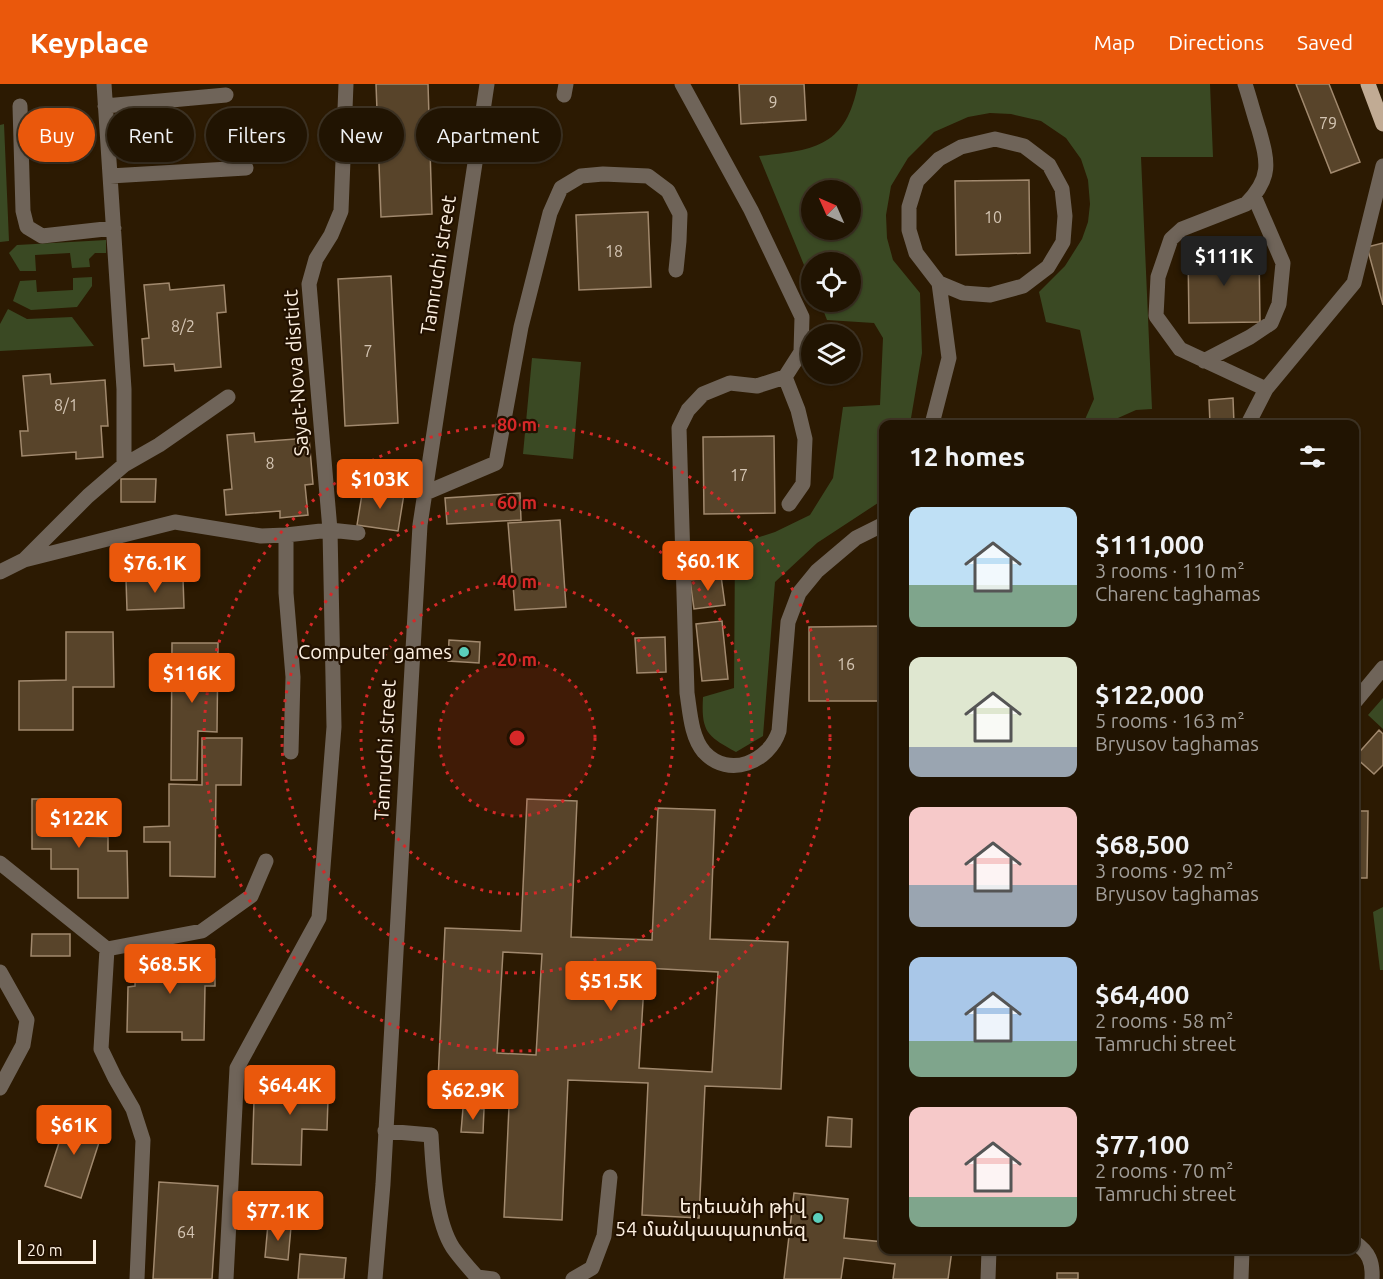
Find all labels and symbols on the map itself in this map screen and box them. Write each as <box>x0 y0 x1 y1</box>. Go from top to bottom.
house number: 9 <box>768 93 778 111</box>
house number: 79 <box>1319 114 1337 132</box>
north arrow <box>801 180 861 240</box>
street label: Tamruchi street <box>415 193 460 336</box>
house number: 10 <box>984 208 1002 226</box>
pin: $111K <box>1182 236 1266 287</box>
house number: 18 <box>605 242 623 260</box>
street label: Sayat-Nova disrtict <box>278 289 313 457</box>
house number: 8/2 <box>171 317 195 335</box>
house number: 7 <box>363 342 373 360</box>
house number: 8/1 <box>54 396 78 414</box>
text: 80 m <box>497 414 537 434</box>
house number: 8 <box>265 454 275 472</box>
pin: $103K <box>338 459 422 510</box>
house number: 17 <box>730 466 748 484</box>
text: 60 m <box>497 492 537 512</box>
pin: $60.1K <box>659 541 757 592</box>
pin: $76.1K <box>106 543 204 594</box>
text: 40 m <box>497 571 537 591</box>
place label: Computer games <box>298 640 452 663</box>
marker: Computer games <box>457 645 471 659</box>
text: 20 m <box>497 649 537 669</box>
pin: $116K <box>150 653 234 704</box>
house number: 16 <box>837 655 855 673</box>
street label: Tamruchi street <box>369 679 400 821</box>
centre of rings <box>507 728 527 748</box>
pin: $122K <box>37 798 121 849</box>
pin: $68.5K <box>121 944 219 995</box>
pin: $51.5K <box>562 961 660 1012</box>
pin: $64.4K <box>241 1065 339 1116</box>
pin: $62.9K <box>424 1070 522 1121</box>
pin: $61K <box>38 1105 110 1156</box>
pin: $77.1K <box>229 1191 327 1242</box>
place label: երեւանի թիվ 54 մանկապարտեզ <box>615 1194 807 1241</box>
marker: երեւանի թիվ 54 մանկապարտեզ <box>811 1211 825 1225</box>
house number: 64 <box>177 1223 195 1241</box>
scale bar <box>18 1237 96 1264</box>

